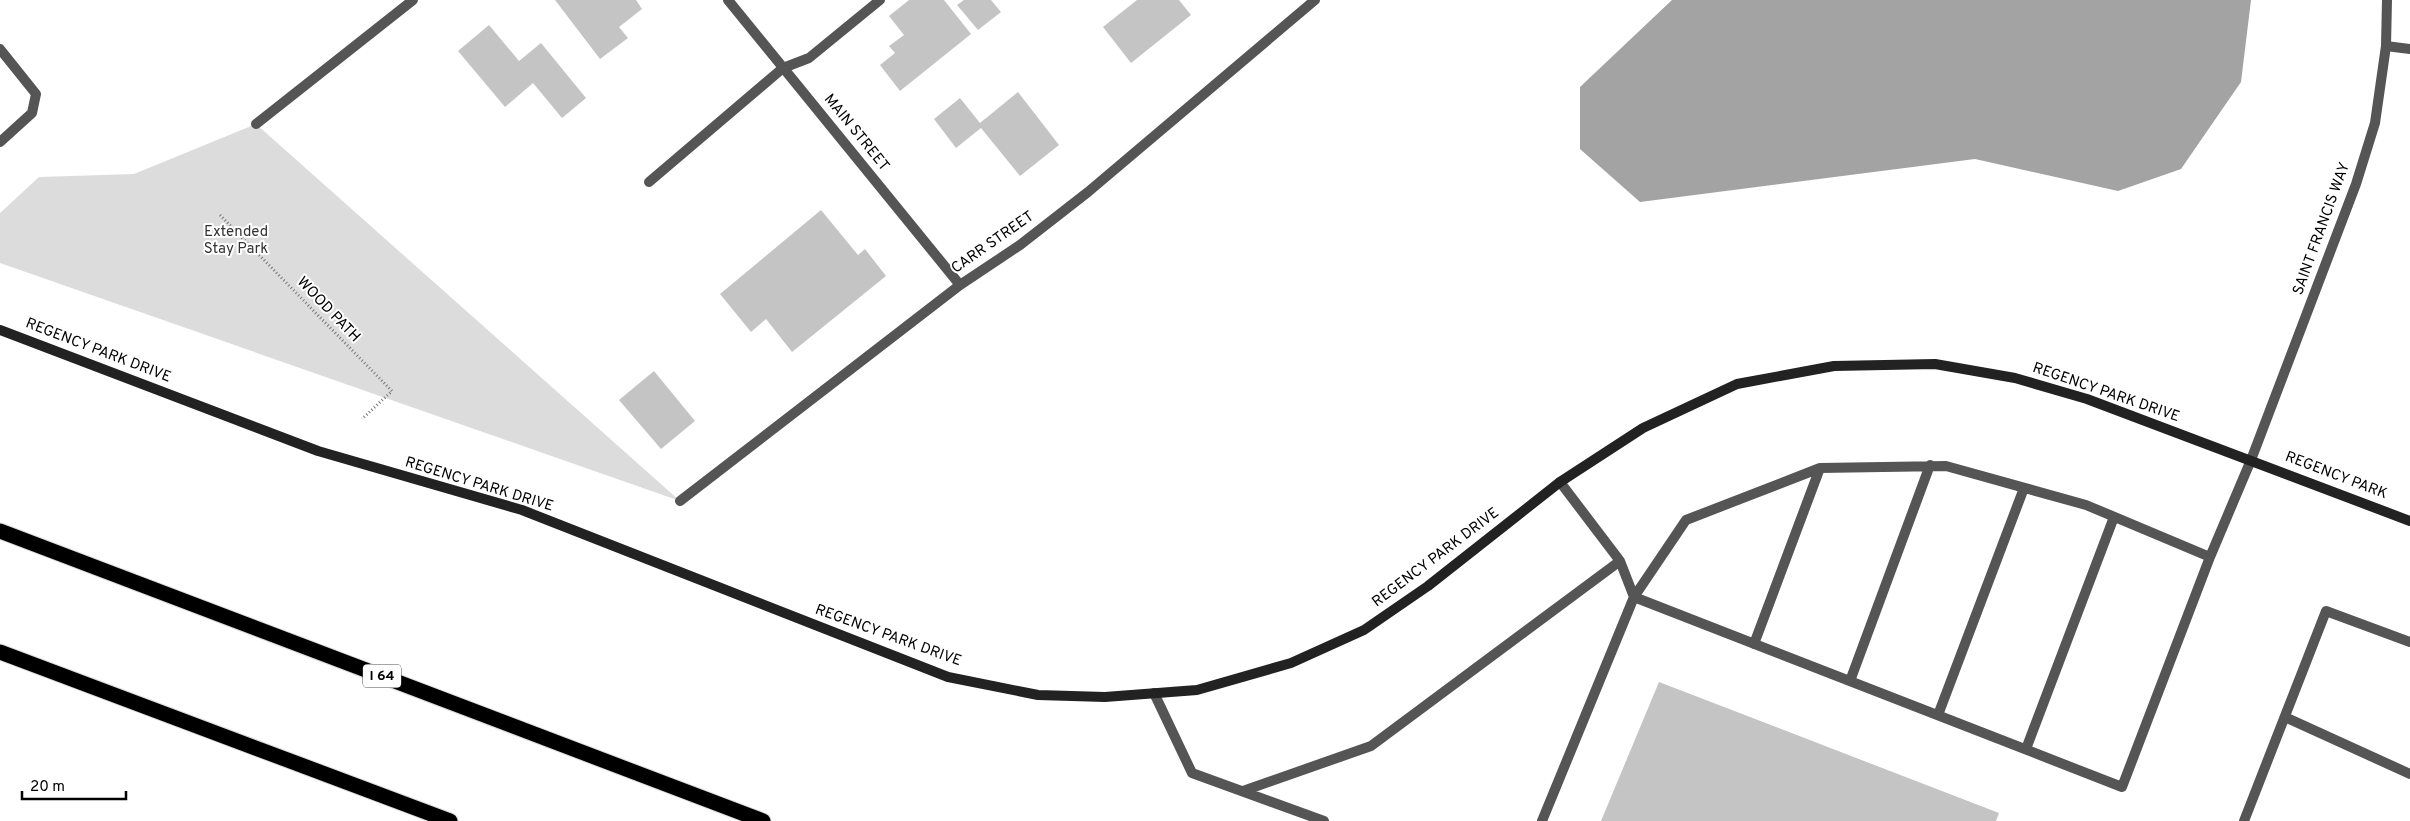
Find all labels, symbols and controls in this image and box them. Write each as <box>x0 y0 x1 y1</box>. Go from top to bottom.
street label: MAIN STREET <box>819 91 893 175</box>
street label: SAINT FRANCIS WAY <box>2289 160 2355 298</box>
street label: CARR STREET <box>948 207 1038 279</box>
park label: Extended Stay Park <box>204 223 268 259</box>
street label: WOOD PATH <box>292 273 364 347</box>
street label: REGENCY PARK DRIVE <box>23 314 173 388</box>
street label: REGENCY PARK DRIVE <box>2030 359 2182 427</box>
street label: REGENCY PARK <box>2282 448 2390 504</box>
street label: REGENCY PARK DRIVE <box>402 453 556 517</box>
street label: REGENCY PARK DRIVE <box>1369 504 1503 612</box>
street label: REGENCY PARK DRIVE <box>812 601 964 671</box>
road number: I 64 <box>363 664 401 688</box>
scale bar <box>22 768 126 800</box>
text: 20 m <box>30 778 65 797</box>

